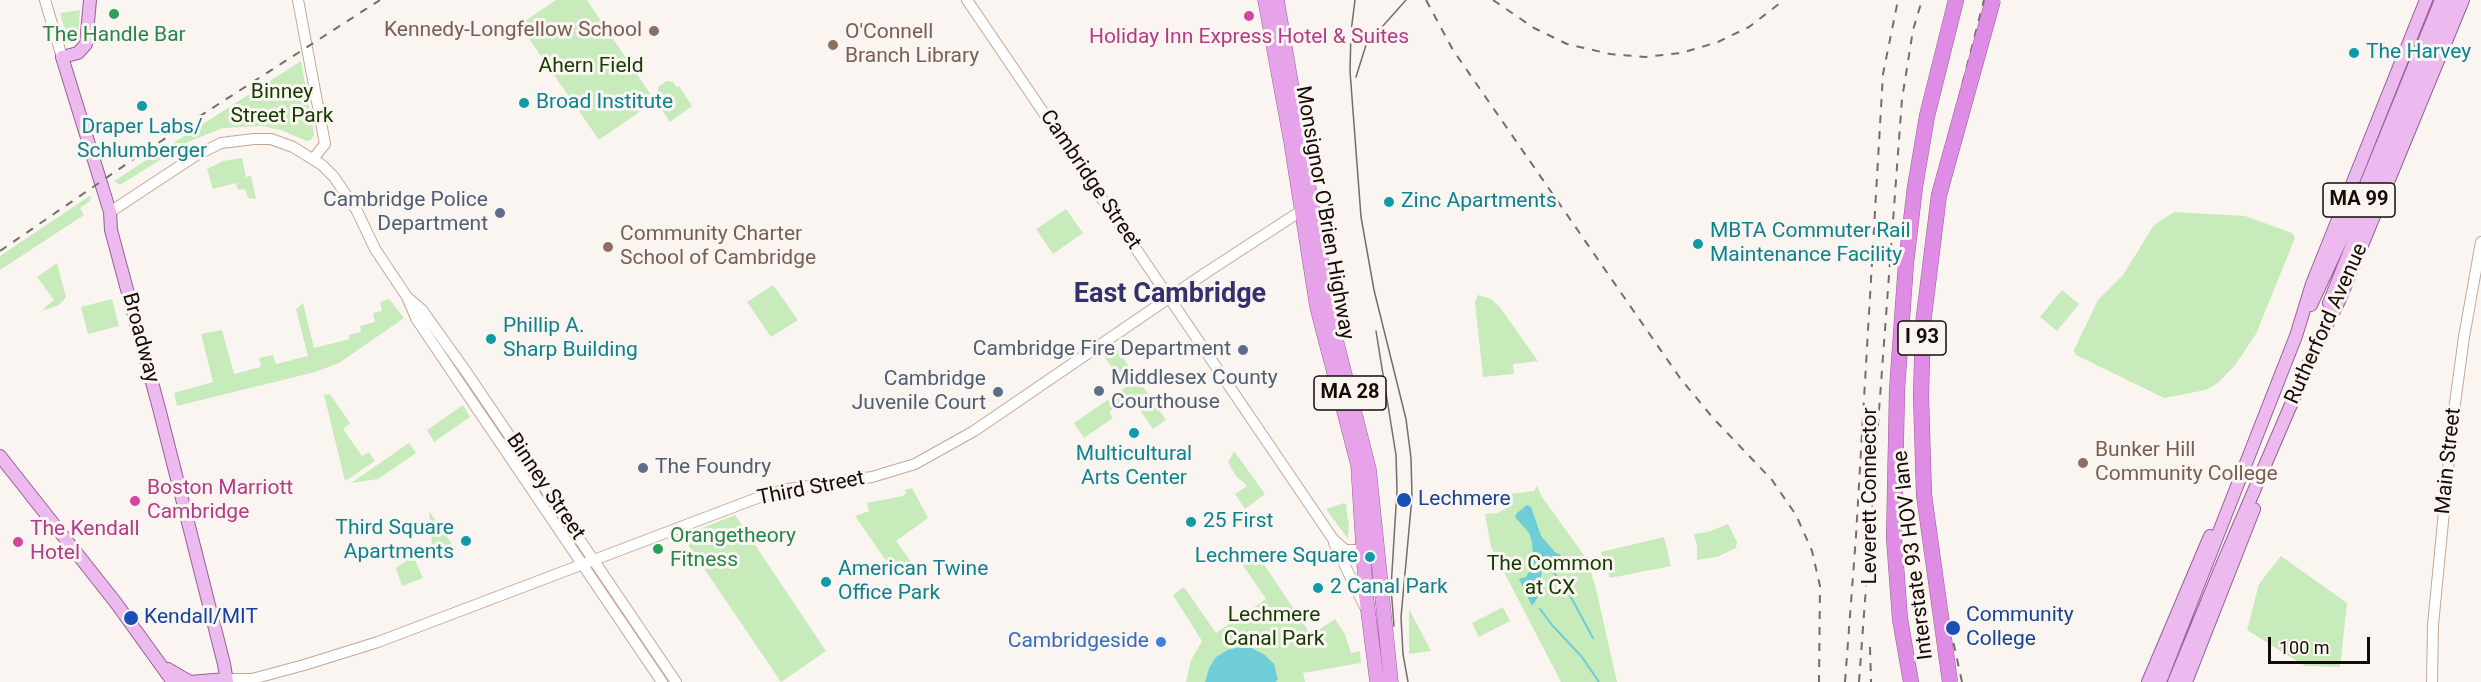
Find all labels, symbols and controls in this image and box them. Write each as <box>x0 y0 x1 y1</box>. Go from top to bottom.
marker: The Handle Bar <box>107 7 121 21</box>
marker: Holiday Inn Express Hotel & Suites <box>1242 9 1256 23</box>
place label: Kennedy-Longfellow School <box>384 18 642 44</box>
place label: O'Connell Branch Library <box>845 20 979 70</box>
place label: The Handle Bar <box>42 23 186 49</box>
marker: Kennedy-Longfellow School <box>647 24 661 38</box>
place label: Holiday Inn Express Hotel & Suites <box>1089 25 1409 51</box>
marker: O'Connell Branch Library <box>826 38 840 52</box>
place label: The Harvey <box>2366 40 2471 66</box>
marker: The Harvey <box>2347 46 2361 60</box>
park label: Ahern Field <box>538 54 644 80</box>
park label: Binney Street Park <box>231 80 333 130</box>
street label: Monsignor O'Brien Highway <box>1289 84 1359 342</box>
place label: Broad Institute <box>536 90 673 116</box>
marker: Broad Institute <box>517 96 531 110</box>
marker: Draper Labs/ Schlumberger <box>135 99 149 113</box>
street label: Cambridge Street <box>1034 105 1146 255</box>
place label: Draper Labs/ Schlumberger <box>77 115 207 165</box>
road number: MA 99 <box>2323 183 2395 217</box>
place label: Cambridge Police Department <box>323 188 488 238</box>
place label: Zinc Apartments <box>1401 189 1557 215</box>
marker: Zinc Apartments <box>1382 195 1396 209</box>
marker: Cambridge Police Department <box>493 206 507 220</box>
place label: MBTA Commuter Rail Maintenance Facility <box>1710 219 1911 269</box>
place label: Community Charter School of Cambridge <box>620 222 816 272</box>
marker: MBTA Commuter Rail Maintenance Facility <box>1691 237 1705 251</box>
marker: Community Charter School of Cambridge <box>601 240 615 254</box>
street label: Rutherford Avenue <box>2280 240 2374 408</box>
district label: East Cambridge <box>1074 279 1266 311</box>
street label: Broadway <box>116 290 164 386</box>
place label: Phillip A. Sharp Building <box>503 314 638 364</box>
road number: I 93 <box>1898 321 1946 355</box>
marker: Phillip A. Sharp Building <box>484 332 498 346</box>
place label: Cambridge Fire Department <box>973 337 1231 363</box>
marker: Cambridge Fire Department <box>1236 343 1250 357</box>
place label: Middlesex County Courthouse <box>1111 366 1278 416</box>
place label: Cambridge Juvenile Court <box>852 367 986 417</box>
road number: MA 28 <box>1314 376 1386 410</box>
marker: Middlesex County Courthouse <box>1092 384 1106 398</box>
marker: Cambridge Juvenile Court <box>991 385 1005 399</box>
street label: Main Street <box>2431 406 2467 516</box>
street label: Leverett Connector <box>1858 407 1884 585</box>
marker: Multicultural Arts Center <box>1127 426 1141 440</box>
street label: Binney Street <box>500 429 590 545</box>
place label: Bunker Hill Community College <box>2095 438 2278 488</box>
place label: Multicultural Arts Center <box>1076 442 1192 492</box>
street label: Interstate 93 HOV lane <box>1889 449 1939 661</box>
place label: The Foundry <box>655 455 771 481</box>
marker: Bunker Hill Community College <box>2076 456 2090 470</box>
marker: The Foundry <box>636 461 650 475</box>
street label: Third Street <box>755 466 867 512</box>
place label: Boston Marriott Cambridge <box>147 476 293 526</box>
place label: Lechmere <box>1418 487 1511 513</box>
marker: Lechmere <box>1395 491 1413 509</box>
marker: Boston Marriott Cambridge <box>128 494 142 508</box>
place label: 25 First <box>1203 509 1273 535</box>
marker: 25 First <box>1184 515 1198 529</box>
place label: Third Square Apartments <box>335 516 454 566</box>
place label: The Kendall Hotel <box>30 517 140 567</box>
place label: Orangetheory Fitness <box>670 524 796 574</box>
marker: Third Square Apartments <box>459 534 473 548</box>
marker: The Kendall Hotel <box>11 535 25 549</box>
marker: Orangetheory Fitness <box>651 542 665 556</box>
place label: Lechmere Square <box>1195 544 1358 570</box>
marker: Lechmere Square <box>1363 550 1377 564</box>
park label: The Common at CX <box>1487 552 1613 602</box>
place label: American Twine Office Park <box>838 557 988 607</box>
marker: American Twine Office Park <box>819 575 833 589</box>
place label: 2 Canal Park <box>1330 575 1448 601</box>
marker: 2 Canal Park <box>1311 581 1325 595</box>
park label: Lechmere Canal Park <box>1224 603 1324 653</box>
place label: Community College <box>1966 603 2074 653</box>
place label: Kendall/MIT <box>144 605 258 631</box>
marker: Kendall/MIT <box>122 609 140 627</box>
marker: Community College <box>1944 619 1962 637</box>
scale bar <box>2271 625 2373 663</box>
place label: Cambridgeside <box>1008 629 1149 655</box>
marker: Cambridgeside <box>1154 635 1168 649</box>
text: 100 m <box>2279 637 2330 658</box>

